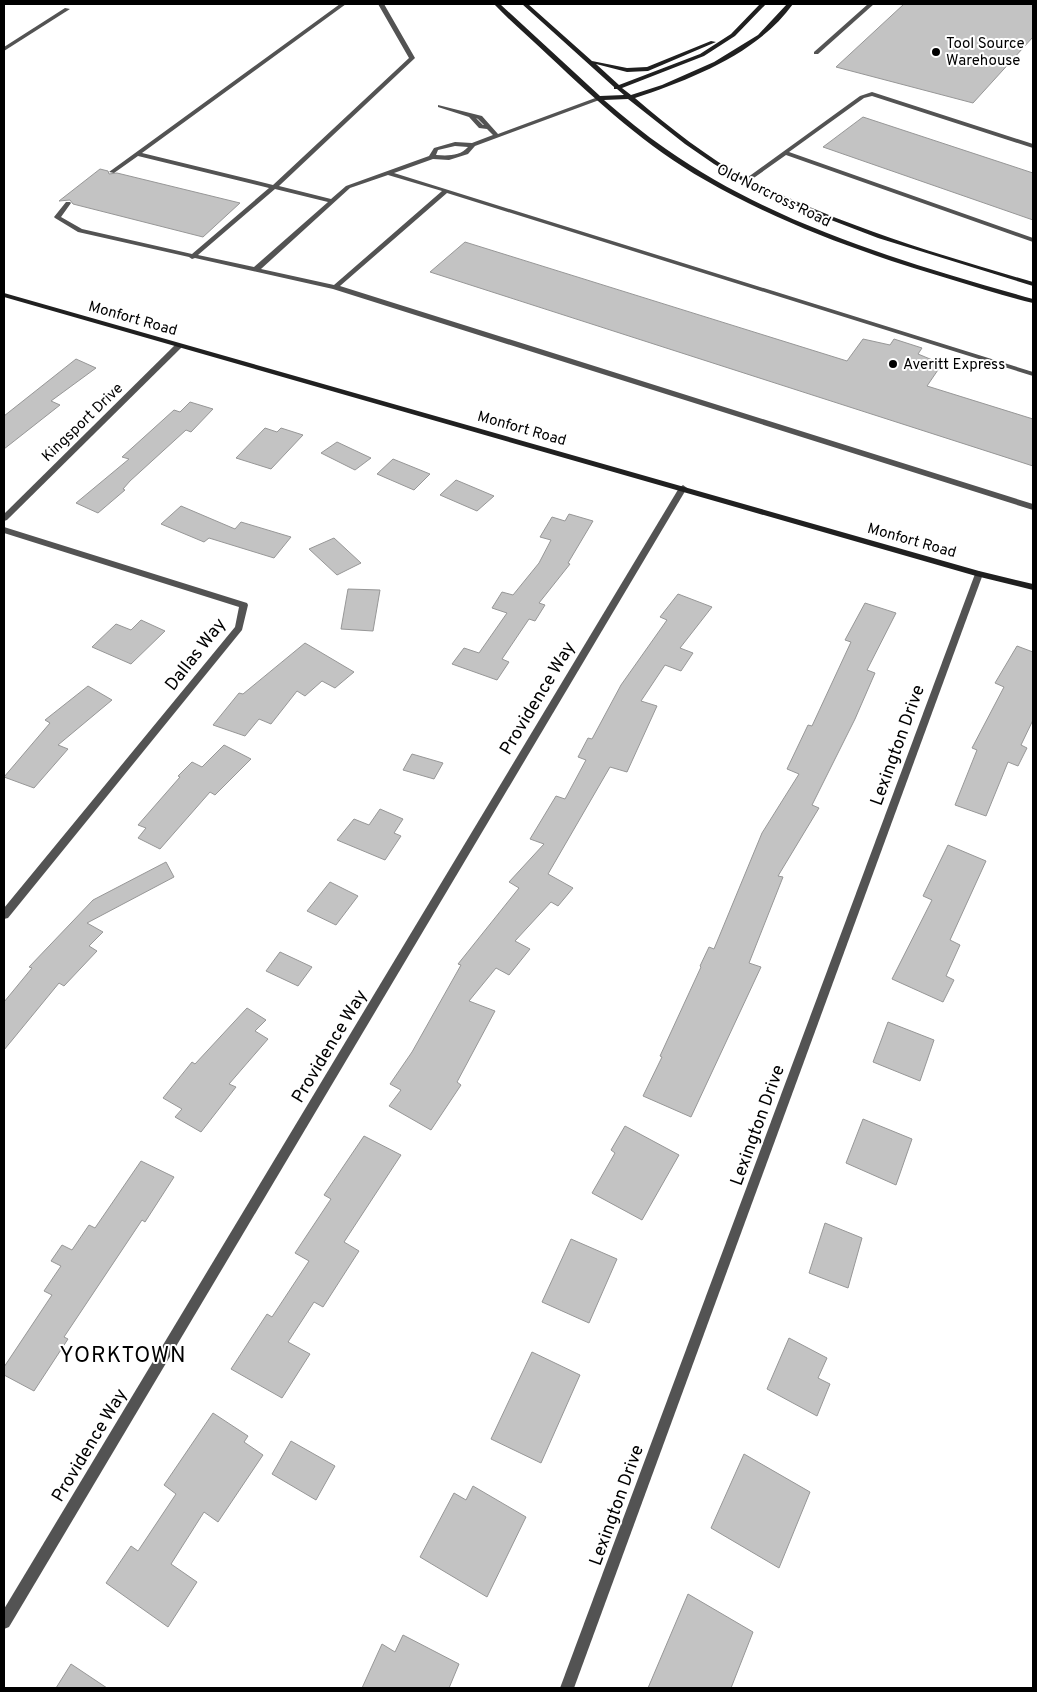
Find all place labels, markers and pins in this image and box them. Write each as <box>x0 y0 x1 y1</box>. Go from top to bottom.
place label: Tool Source Warehouse <box>946 35 1025 71</box>
marker: Tool Source Warehouse <box>930 46 942 58</box>
place label: Averitt Express <box>903 356 1005 375</box>
marker: Averitt Express <box>887 358 899 370</box>

